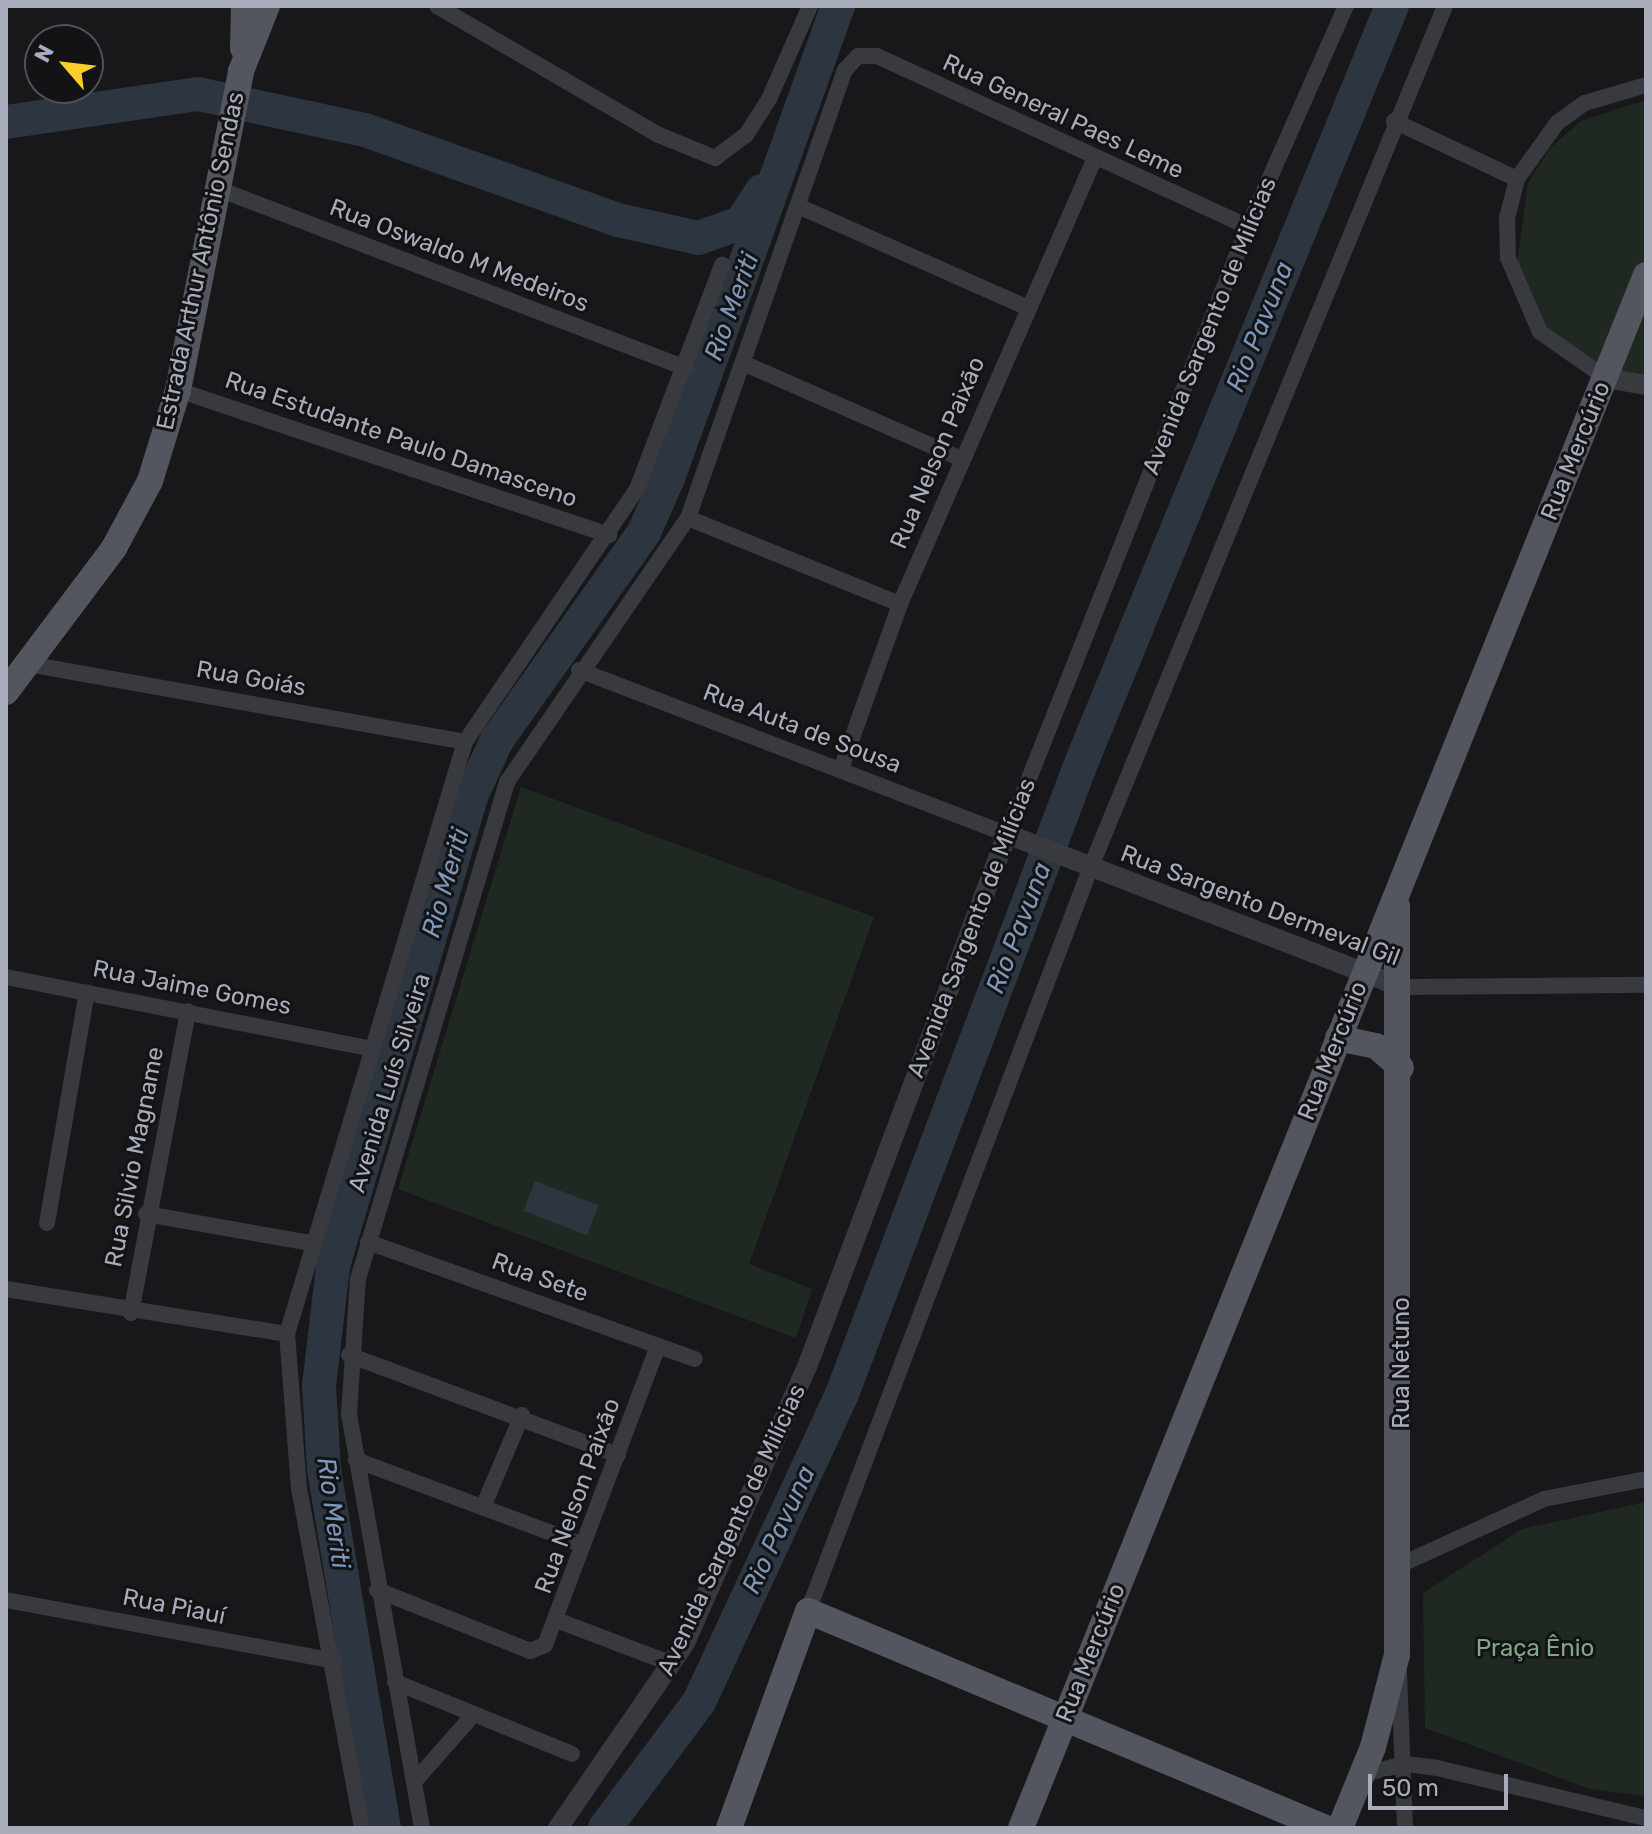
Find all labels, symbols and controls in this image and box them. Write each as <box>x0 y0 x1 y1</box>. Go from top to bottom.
north arrow <box>24 24 104 104</box>
text: N <box>28 40 60 67</box>
street label: Rua General Paes Leme <box>938 49 1188 185</box>
street label: Estrada Arthur Antônio Sendas <box>151 88 251 434</box>
street label: Avenida Sargento de Milícias <box>1137 173 1283 479</box>
street label: Rua Oswaldo M Medeiros <box>325 193 593 319</box>
water label: Rio Meriti <box>698 249 766 365</box>
water label: Rio Pavuna <box>1220 257 1300 397</box>
street label: Rua Nelson Paixão <box>885 353 991 553</box>
street label: Rua Estudante Paulo Damasceno <box>221 366 581 514</box>
street label: Rua Mercúrio <box>1535 377 1617 525</box>
street label: Rua Goiás <box>194 655 308 703</box>
street label: Rua Auta de Sousa <box>699 678 905 780</box>
street label: Avenida Sargento de Milícias <box>902 774 1042 1082</box>
water label: Rio Meriti <box>415 825 477 941</box>
street label: Rua Sargento Dermeval Gil <box>1116 839 1404 973</box>
water label: Rio Pavuna <box>980 858 1058 998</box>
street label: Rua Jaime Gomes <box>90 955 294 1021</box>
street label: Avenida Luís Silveira <box>343 970 437 1196</box>
street label: Rua Mercúrio <box>1292 977 1374 1125</box>
street label: Rua Silvio Magname <box>100 1044 170 1270</box>
street label: Rua Sete <box>488 1247 592 1309</box>
street label: Rua Netuno <box>1388 1297 1416 1429</box>
street label: Avenida Sargento de Milícias <box>652 1380 812 1680</box>
street label: Rua Nelson Paixão <box>529 1394 627 1598</box>
water label: Rio Meriti <box>310 1455 356 1571</box>
water label: Rio Pavuna <box>736 1461 822 1599</box>
street label: Rua Mercúrio <box>1050 1579 1132 1727</box>
street label: Rua Piauí <box>120 1583 228 1631</box>
park label: Praça Ênio <box>1476 1635 1594 1663</box>
scale bar <box>1372 1758 1512 1808</box>
text: 50 m <box>1382 1774 1439 1802</box>

